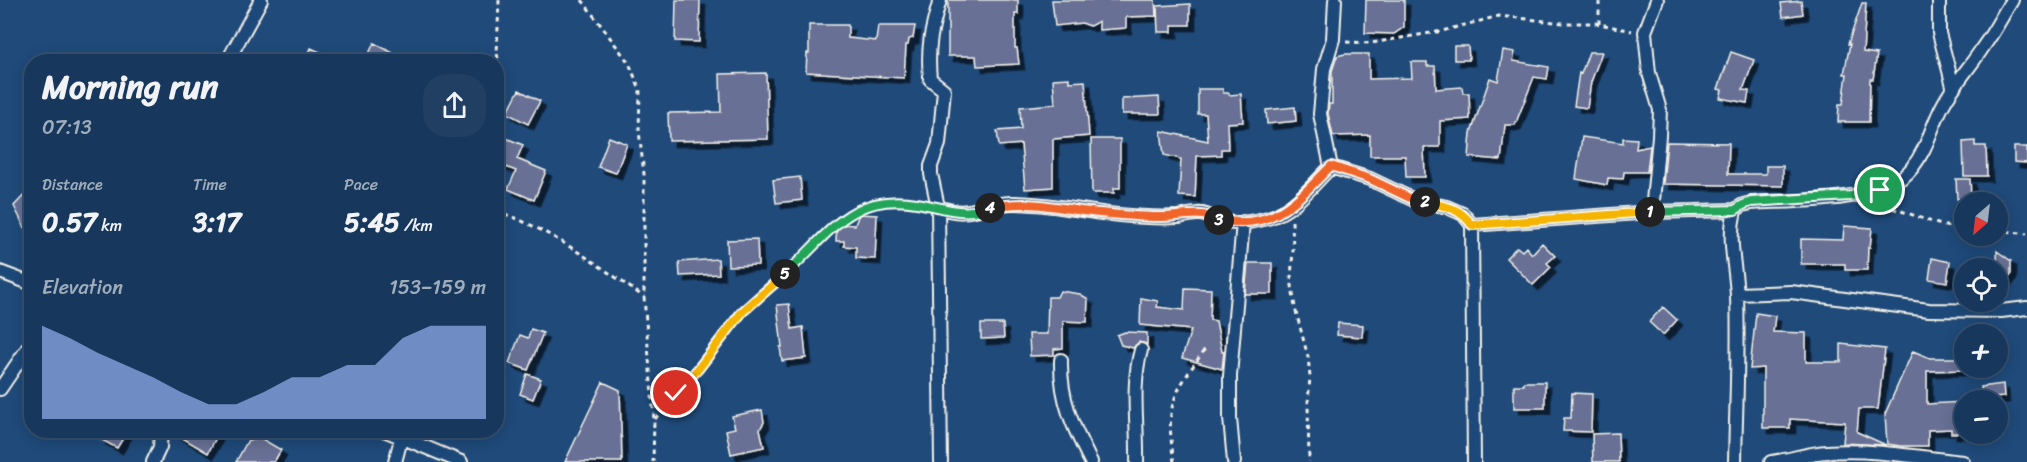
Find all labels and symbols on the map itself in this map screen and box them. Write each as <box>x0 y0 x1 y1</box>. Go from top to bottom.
pin <box>1854 164 1905 215</box>
pin: 2 <box>1410 187 1440 217</box>
north arrow <box>1954 192 2008 246</box>
pin: 4 <box>975 193 1005 223</box>
pin: 1 <box>1635 197 1665 227</box>
pin: 3 <box>1204 205 1234 235</box>
pin: 5 <box>770 259 800 289</box>
pin <box>650 367 701 418</box>

